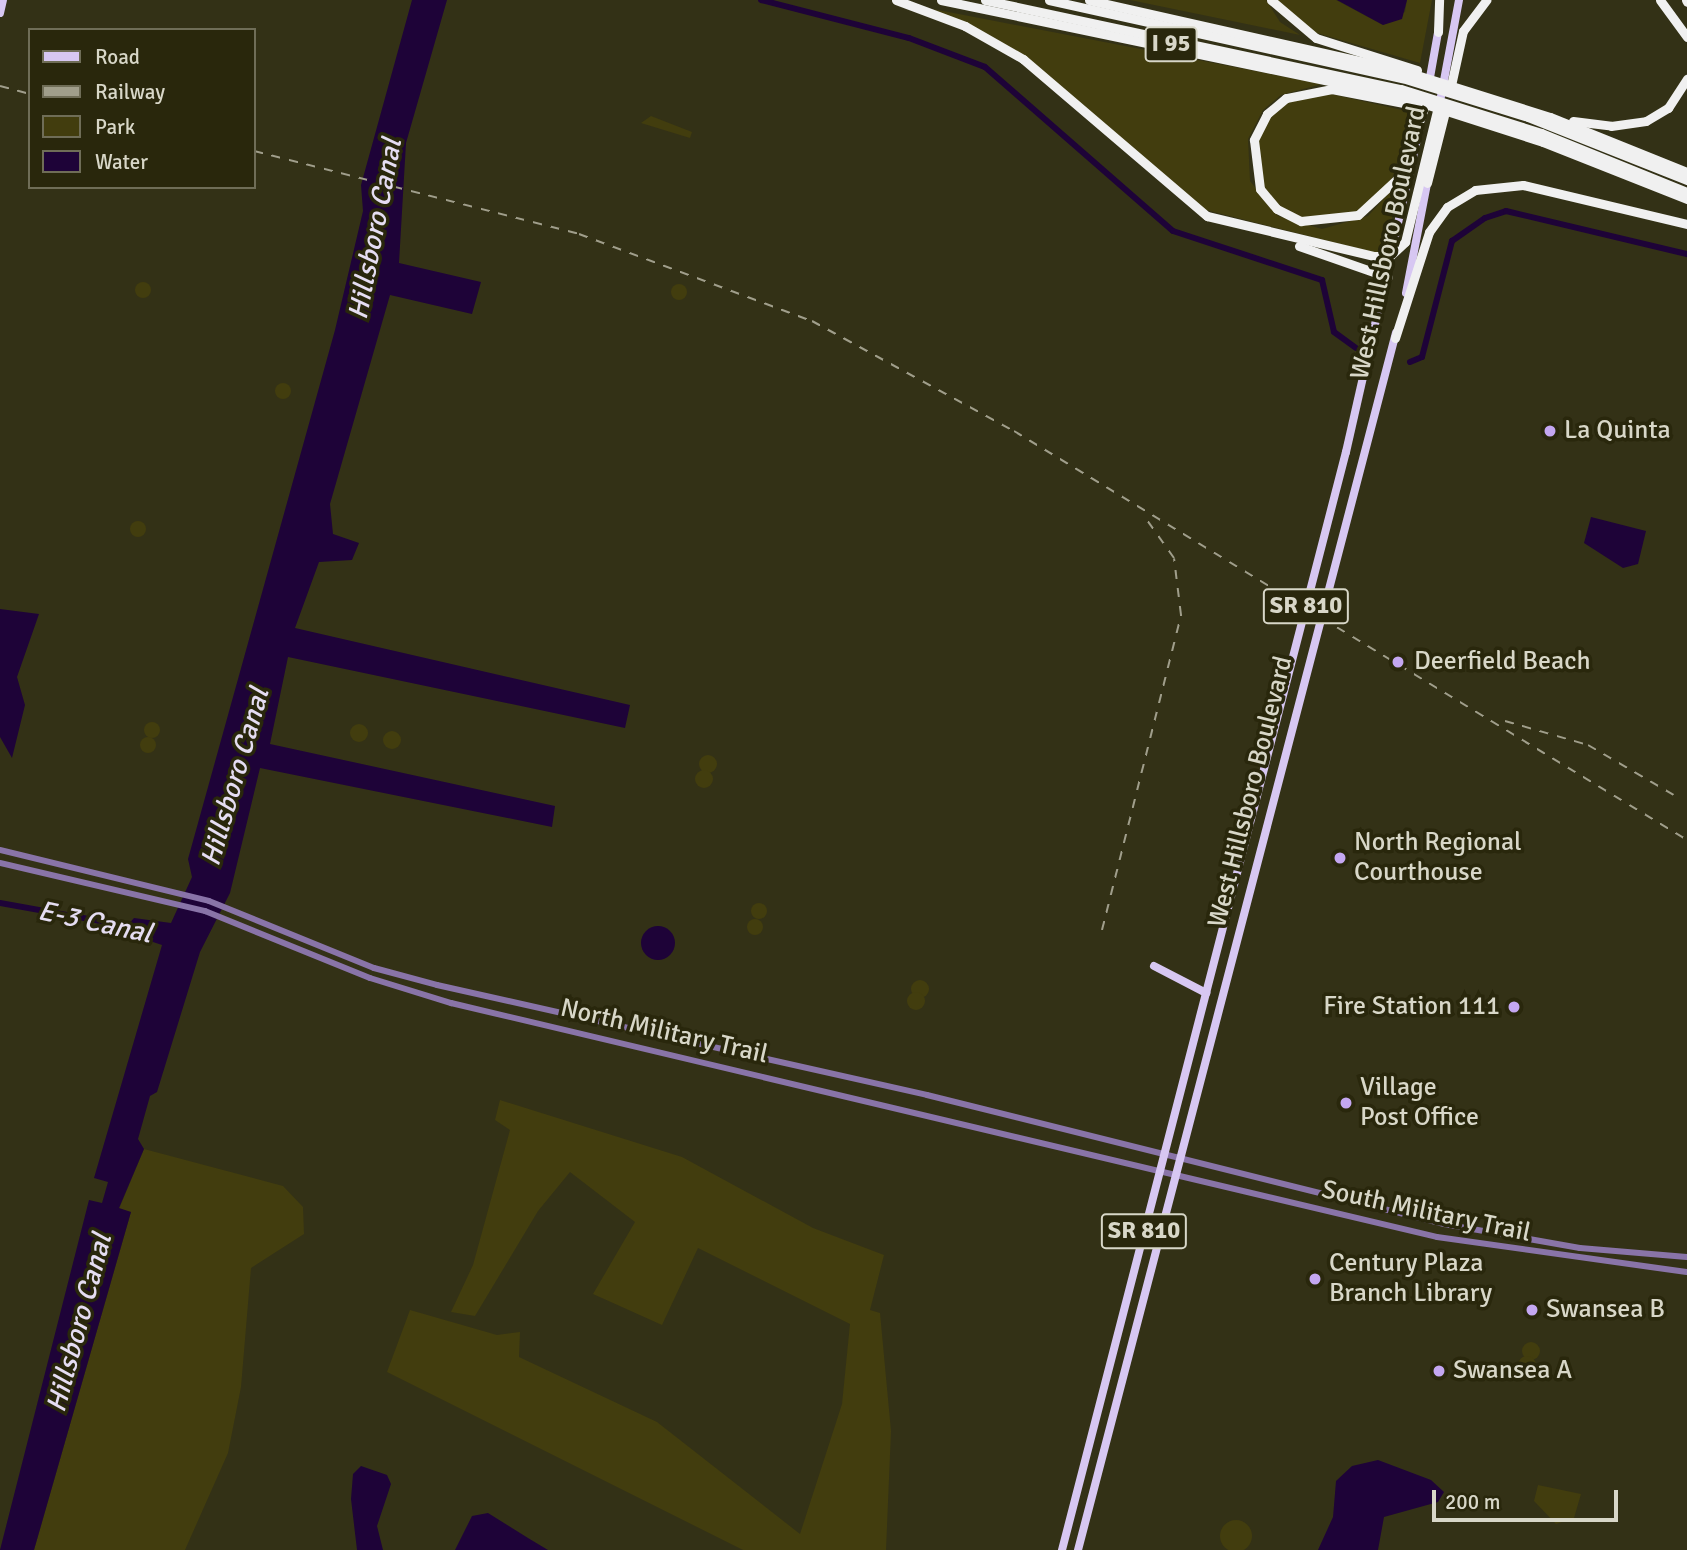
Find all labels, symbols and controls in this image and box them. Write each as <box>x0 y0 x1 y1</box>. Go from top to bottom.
road number: I 95 <box>1143 24 1199 64</box>
legend <box>28 28 256 189</box>
text: Road <box>95 44 140 70</box>
text: Railway <box>95 79 165 105</box>
street label: West Hillsboro Boulevard <box>1345 104 1433 382</box>
text: Park <box>95 114 135 140</box>
water label: Hillsboro Canal <box>341 136 409 322</box>
text: Water <box>95 149 148 175</box>
place label: La Quinta <box>1564 415 1671 447</box>
marker: La Quinta <box>1542 423 1558 439</box>
road number: SR 810 <box>1262 586 1350 626</box>
place label: Deerfield Beach <box>1414 646 1591 678</box>
marker: Deerfield Beach <box>1388 652 1408 672</box>
street label: West Hillsboro Boulevard <box>1202 653 1300 931</box>
water label: Hillsboro Canal <box>194 684 276 870</box>
place label: North Regional Courthouse <box>1354 827 1522 888</box>
marker: North Regional Courthouse <box>1332 850 1348 866</box>
water label: E-3 Canal <box>35 894 155 950</box>
place label: Fire Station 111 <box>1323 991 1500 1023</box>
street label: North Military Trail <box>557 993 771 1071</box>
marker: Fire Station 111 <box>1506 999 1522 1015</box>
place label: Village Post Office <box>1360 1072 1479 1134</box>
marker: Village Post Office <box>1338 1095 1354 1111</box>
street label: South Military Trail <box>1319 1175 1533 1249</box>
road number: SR 810 <box>1100 1210 1188 1252</box>
water label: Hillsboro Canal <box>39 1230 119 1416</box>
place label: Century Plaza Branch Library <box>1329 1248 1492 1310</box>
marker: Century Plaza Branch Library <box>1307 1271 1323 1287</box>
place label: Swansea B <box>1546 1294 1665 1326</box>
marker: Swansea B <box>1524 1302 1540 1318</box>
place label: Swansea A <box>1453 1355 1572 1387</box>
marker: Swansea A <box>1431 1363 1447 1379</box>
scale bar <box>1435 1476 1620 1520</box>
text: 200 m <box>1445 1489 1500 1515</box>

